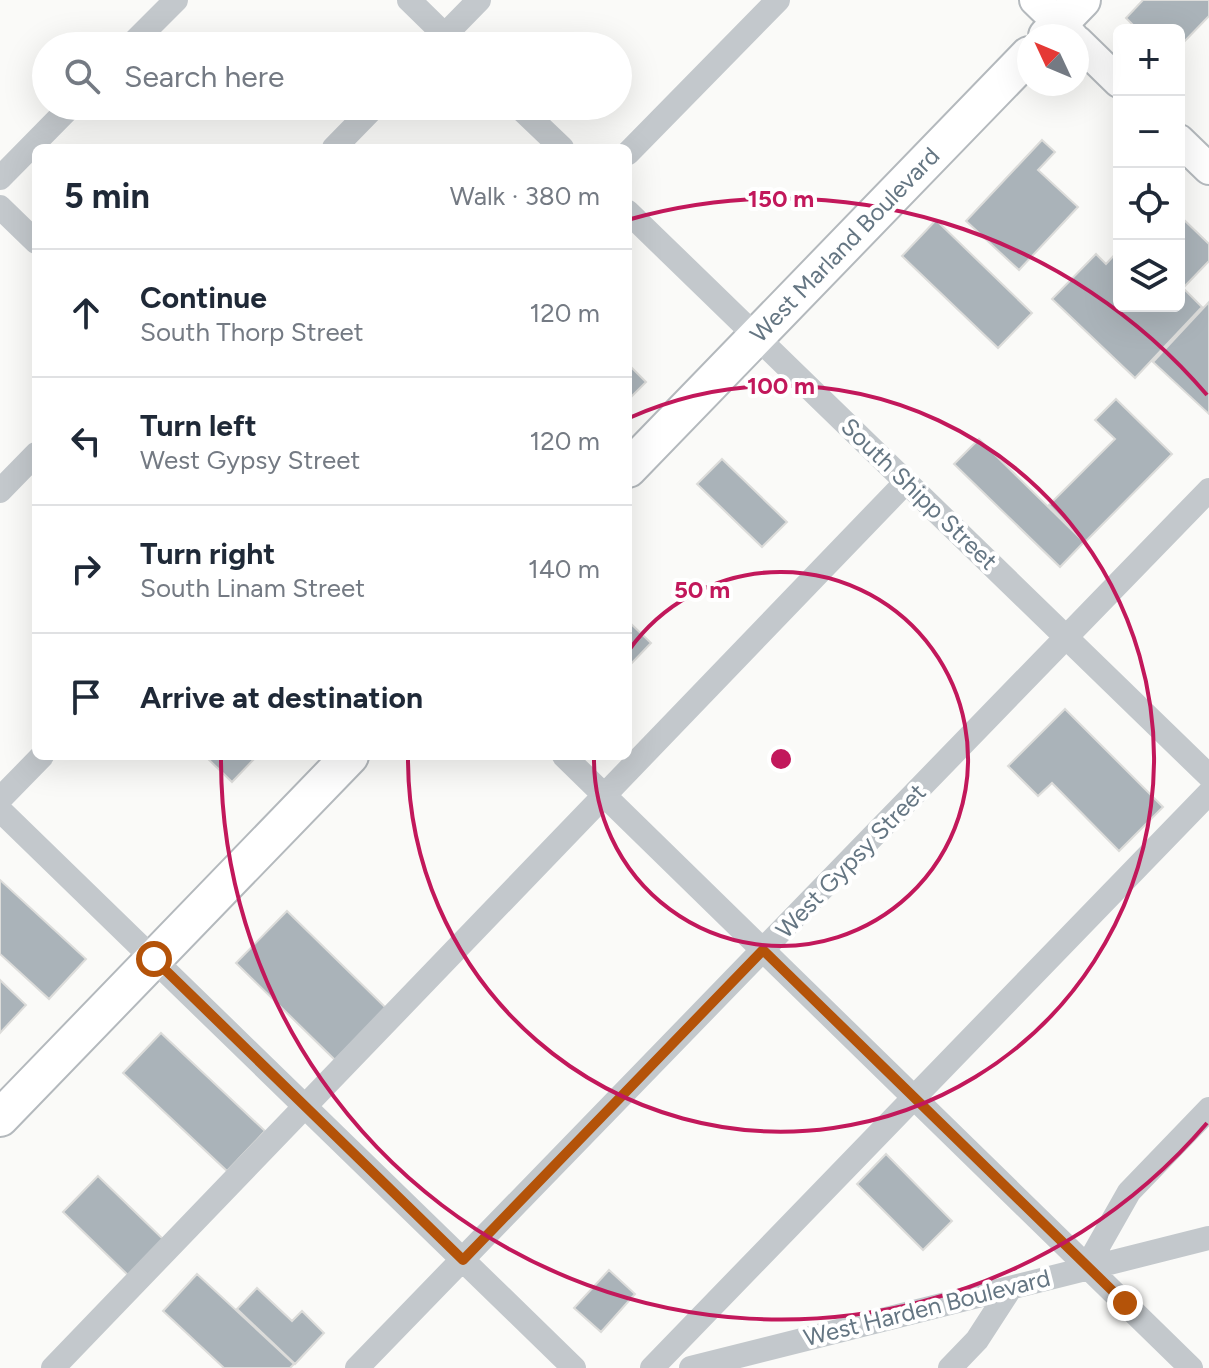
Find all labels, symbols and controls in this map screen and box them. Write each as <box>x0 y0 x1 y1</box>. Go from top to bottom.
north arrow <box>1017 24 1089 96</box>
map controls <box>1113 24 1185 312</box>
button: + <box>1113 24 1185 96</box>
search box <box>32 32 632 120</box>
icon: search <box>60 54 104 98</box>
text: Search here <box>124 58 284 95</box>
button: − <box>1113 96 1185 168</box>
street label: West Marland Boulevard <box>744 141 945 348</box>
button: locate <box>1113 168 1185 240</box>
text: 5 min <box>64 176 150 217</box>
text: Walk · 380 m <box>450 180 600 212</box>
text: 150 m <box>748 184 814 213</box>
button: layers <box>1113 240 1185 312</box>
text: Continue <box>140 279 267 316</box>
icon: ahead <box>64 291 108 335</box>
text: 120 m <box>530 297 600 329</box>
text: South Thorp Street <box>140 316 364 348</box>
text: 100 m <box>747 371 815 400</box>
text: Turn left <box>140 407 257 444</box>
street label: South Shipp Street <box>835 412 1003 575</box>
icon: left <box>64 419 108 463</box>
text: 120 m <box>530 425 600 457</box>
text: West Gypsy Street <box>140 444 360 476</box>
text: Turn right <box>140 535 275 572</box>
icon: right <box>64 547 108 591</box>
text: 140 m <box>528 553 600 585</box>
text: South Linam Street <box>140 572 365 604</box>
text: 50 m <box>674 575 730 604</box>
icon: arrive <box>64 675 108 719</box>
text: Arrive at destination <box>140 679 423 716</box>
centre of rings <box>767 745 795 773</box>
street label: West Gypsy Street <box>770 777 932 944</box>
route start <box>136 941 172 977</box>
street label: West Harden Boulevard <box>801 1263 1053 1352</box>
route end <box>1107 1285 1143 1321</box>

